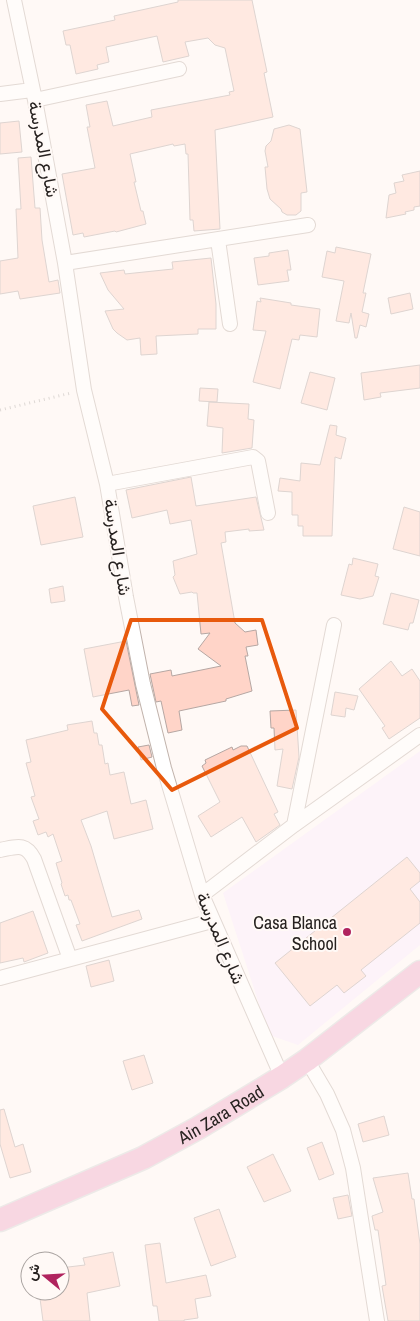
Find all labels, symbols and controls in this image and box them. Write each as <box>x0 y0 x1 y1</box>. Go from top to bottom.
street label: شارع المدرسة <box>22 99 66 199</box>
street label: شارع المدرسة <box>98 497 138 597</box>
street label: شارع المدرسة <box>190 888 252 988</box>
place label: Casa Blanca School <box>253 910 337 956</box>
marker: Casa Blanca School <box>341 926 353 938</box>
street label: Ain Zara Road <box>172 1079 268 1150</box>
north arrow <box>20 1251 70 1301</box>
text: ش <box>21 1261 44 1283</box>

